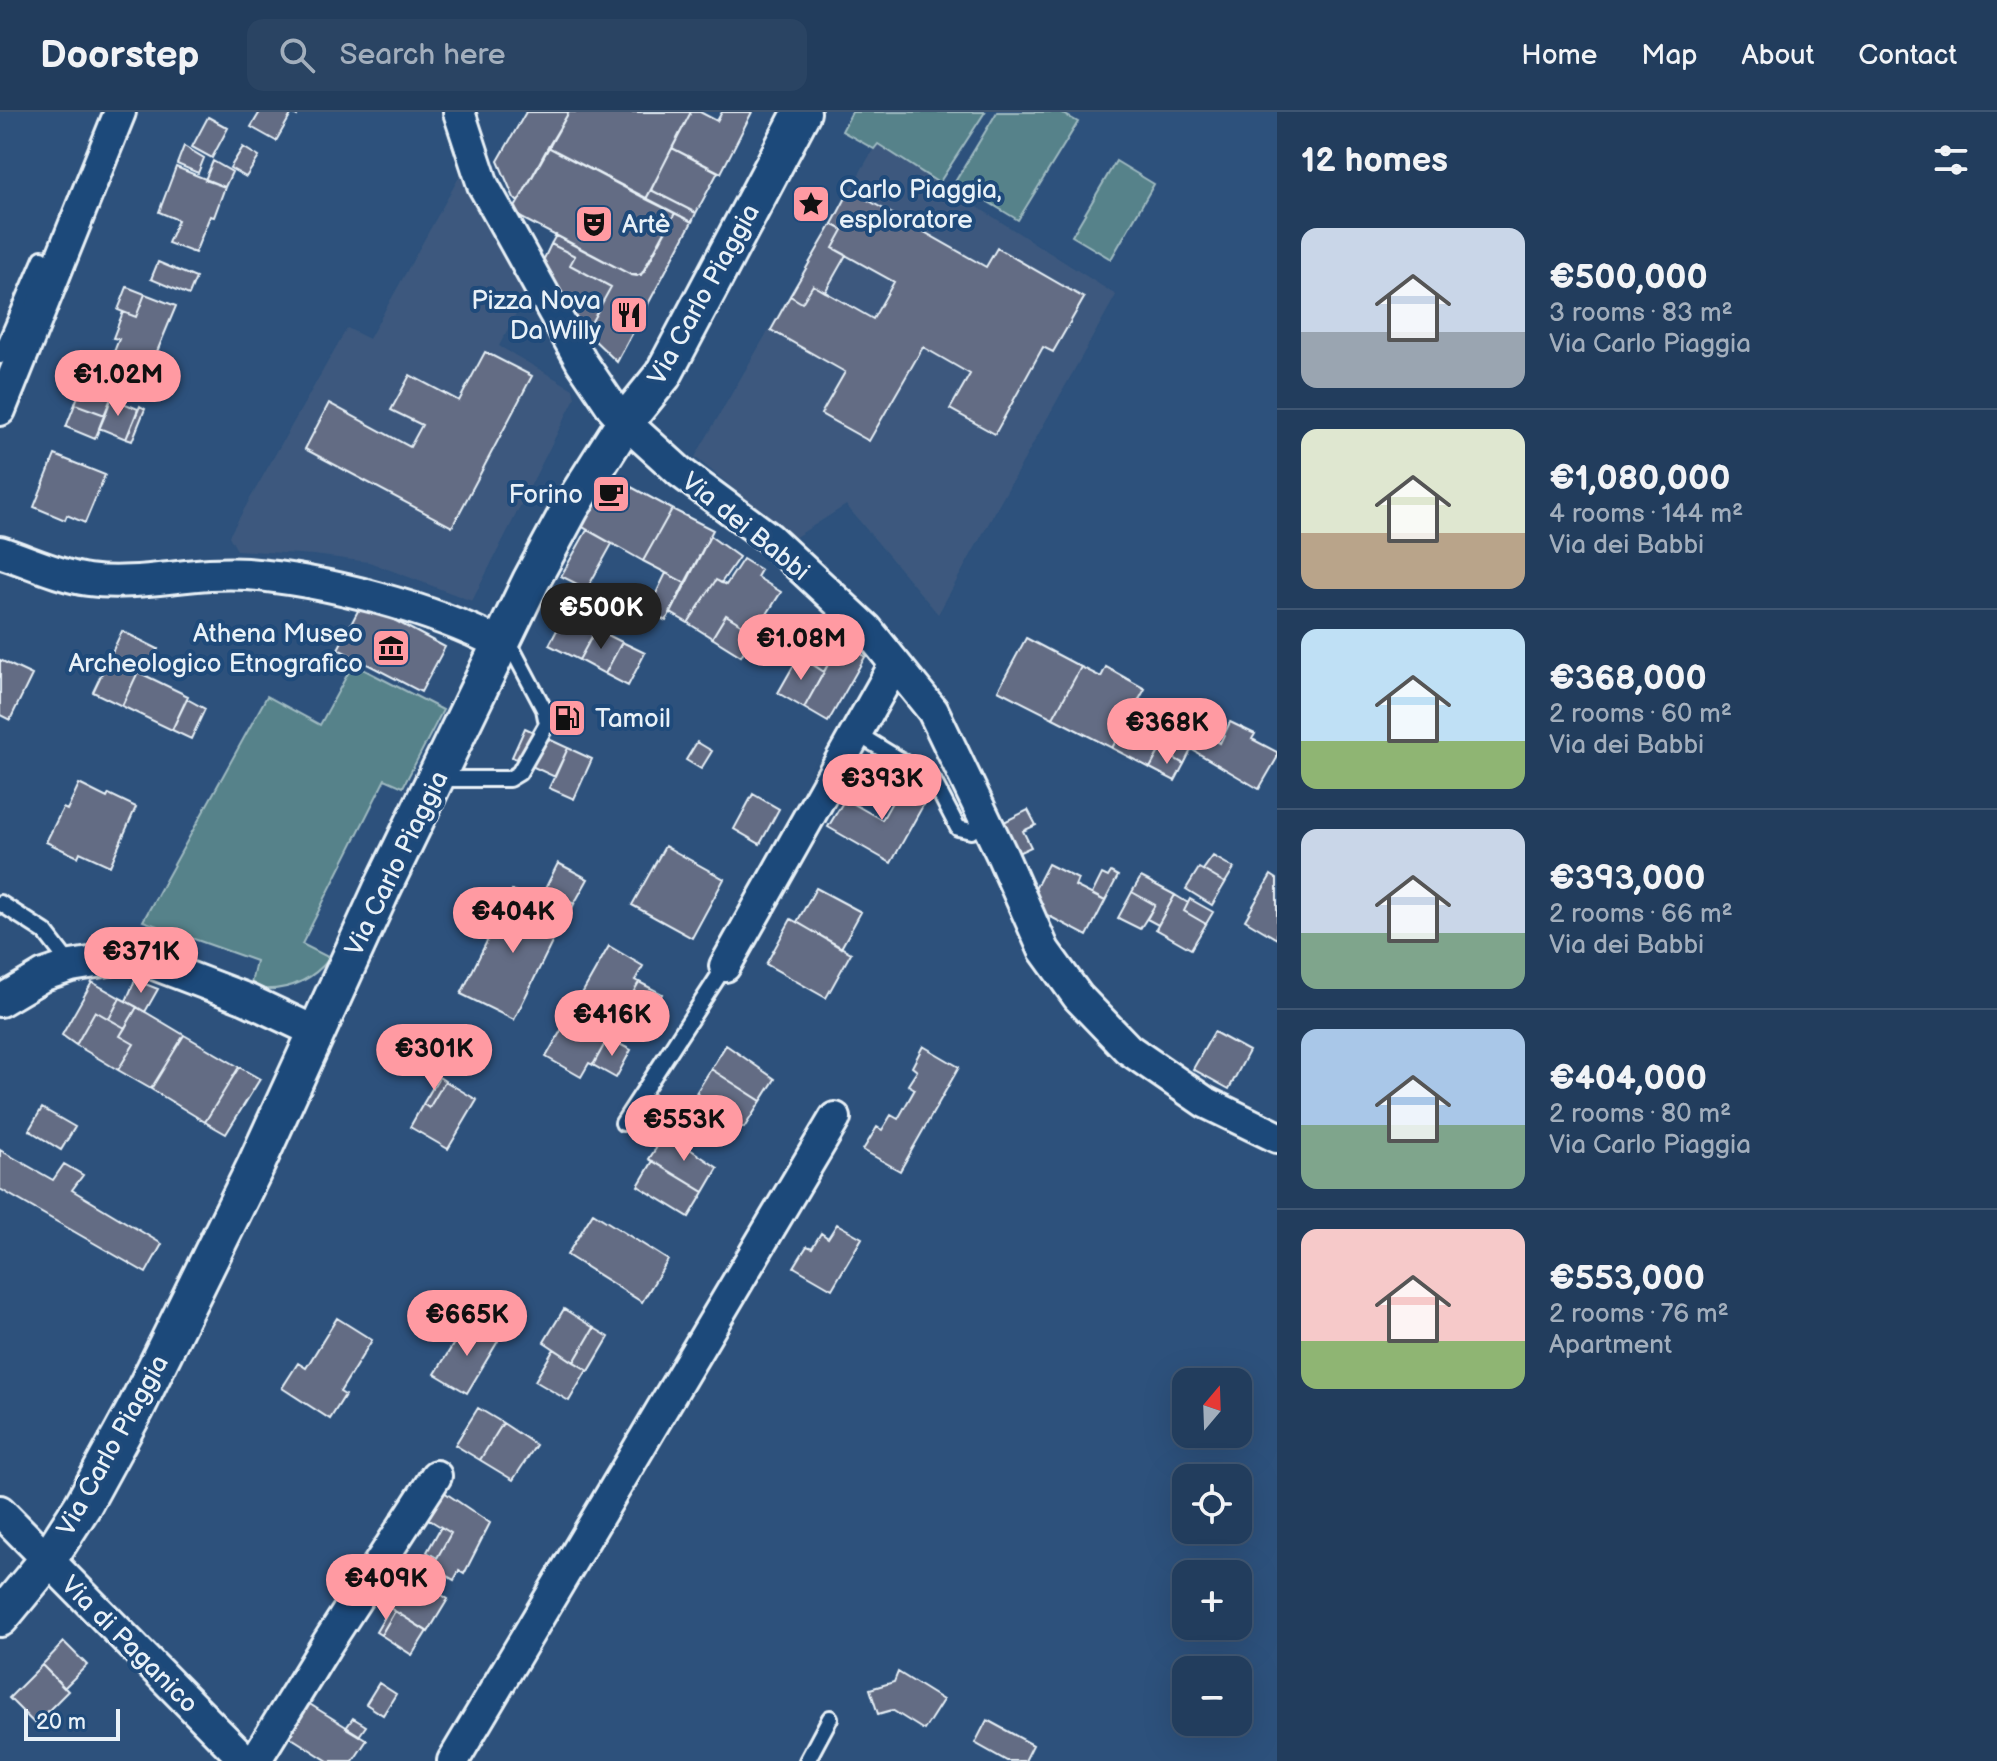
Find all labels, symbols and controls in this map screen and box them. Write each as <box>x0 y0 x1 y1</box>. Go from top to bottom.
search box <box>247 19 807 91</box>
text: Doorstep <box>40 33 199 78</box>
icon: search <box>275 33 319 77</box>
text: Search here <box>339 37 506 73</box>
text: Home <box>1521 39 1597 72</box>
text: Map <box>1641 39 1698 72</box>
text: About <box>1742 39 1814 72</box>
text: Contact <box>1858 39 1957 72</box>
icon: filters <box>1929 138 1973 182</box>
text: 12 homes <box>1301 140 1448 181</box>
place label: Carlo Piaggia, esploratore <box>839 175 1002 236</box>
place icon: Carlo Piaggia, esploratore <box>790 183 832 225</box>
street label: Via Carlo Piaggia <box>642 199 767 391</box>
theatre icon: Artè <box>573 203 615 245</box>
place label: Artè <box>622 210 670 241</box>
text: €500,000 <box>1549 257 1708 298</box>
icon: home <box>1365 260 1461 356</box>
place label: Pizza Nova Da Willy <box>471 286 601 347</box>
restaurant icon: Pizza Nova Da Willy <box>608 294 650 336</box>
text: 3 rooms · 83 m² <box>1549 298 1733 329</box>
text: Via Carlo Piaggia <box>1549 329 1751 360</box>
pin: €1.02M <box>53 350 183 418</box>
text: €1.02M <box>73 360 163 391</box>
text: €1,080,000 <box>1549 458 1730 499</box>
icon: home <box>1365 461 1461 557</box>
street label: Via dei Babbi <box>675 466 815 588</box>
cafe icon: Forino <box>590 473 632 515</box>
place label: Forino <box>509 480 583 511</box>
text: 4 rooms · 144 m² <box>1549 499 1743 530</box>
text: Via dei Babbi <box>1549 530 1704 561</box>
pin: €500K <box>545 583 657 651</box>
text: €500K <box>559 593 643 624</box>
pin: €1.08M <box>736 614 866 682</box>
place label: Athena Museo Archeologico Etnografico <box>68 619 363 680</box>
text: €1.08M <box>756 624 846 655</box>
museum icon: Athena Museo Archeologico Etnografico <box>370 627 412 669</box>
text: €368,000 <box>1549 658 1707 699</box>
icon: home <box>1365 661 1461 757</box>
fuel station icon: Tamoil <box>546 697 588 739</box>
pin: €368K <box>1111 698 1223 766</box>
text: 2 rooms · 60 m² <box>1549 699 1732 730</box>
place label: Tamoil <box>595 704 671 735</box>
text: €368K <box>1125 708 1209 739</box>
text: Via dei Babbi <box>1549 730 1704 761</box>
pin: €393K <box>826 754 938 822</box>
text: €393K <box>841 764 923 795</box>
street label: Via Carlo Piaggia <box>339 766 456 961</box>
text: €393,000 <box>1549 858 1705 899</box>
icon: home <box>1365 861 1461 957</box>
pin: €404K <box>457 887 569 955</box>
text: €404K <box>471 897 555 928</box>
text: 2 rooms · 66 m² <box>1549 899 1733 930</box>
pin: €371K <box>85 927 197 995</box>
text: Via dei Babbi <box>1549 930 1704 961</box>
text: €371K <box>102 937 180 968</box>
pin: €416K <box>556 990 668 1058</box>
text: €416K <box>573 1000 651 1031</box>
pin: €301K <box>378 1024 490 1092</box>
text: €301K <box>394 1034 474 1065</box>
text: €404,000 <box>1549 1058 1707 1099</box>
icon: home <box>1365 1061 1461 1157</box>
pin: €553K <box>628 1095 740 1163</box>
text: 2 rooms · 80 m² <box>1549 1099 1731 1130</box>
text: €553K <box>643 1105 725 1136</box>
text: Via Carlo Piaggia <box>1549 1130 1751 1161</box>
text: €553,000 <box>1549 1258 1705 1299</box>
icon: home <box>1365 1261 1461 1357</box>
pin: €665K <box>411 1290 523 1358</box>
text: 2 rooms · 76 m² <box>1549 1299 1729 1330</box>
text: €665K <box>425 1300 509 1331</box>
text: Apartment <box>1549 1330 1672 1361</box>
street label: Via Carlo Piaggia <box>51 1350 176 1542</box>
north arrow <box>1172 1368 1252 1448</box>
map controls <box>1172 1368 1252 1736</box>
button: locate <box>1172 1464 1252 1544</box>
pin: €409K <box>330 1554 442 1622</box>
button: + <box>1172 1560 1252 1640</box>
text: €409K <box>344 1564 428 1595</box>
street label: Via di Paganico <box>54 1570 204 1720</box>
button: − <box>1172 1656 1252 1736</box>
scale bar <box>24 1705 120 1741</box>
text: 20 m <box>36 1709 86 1736</box>

